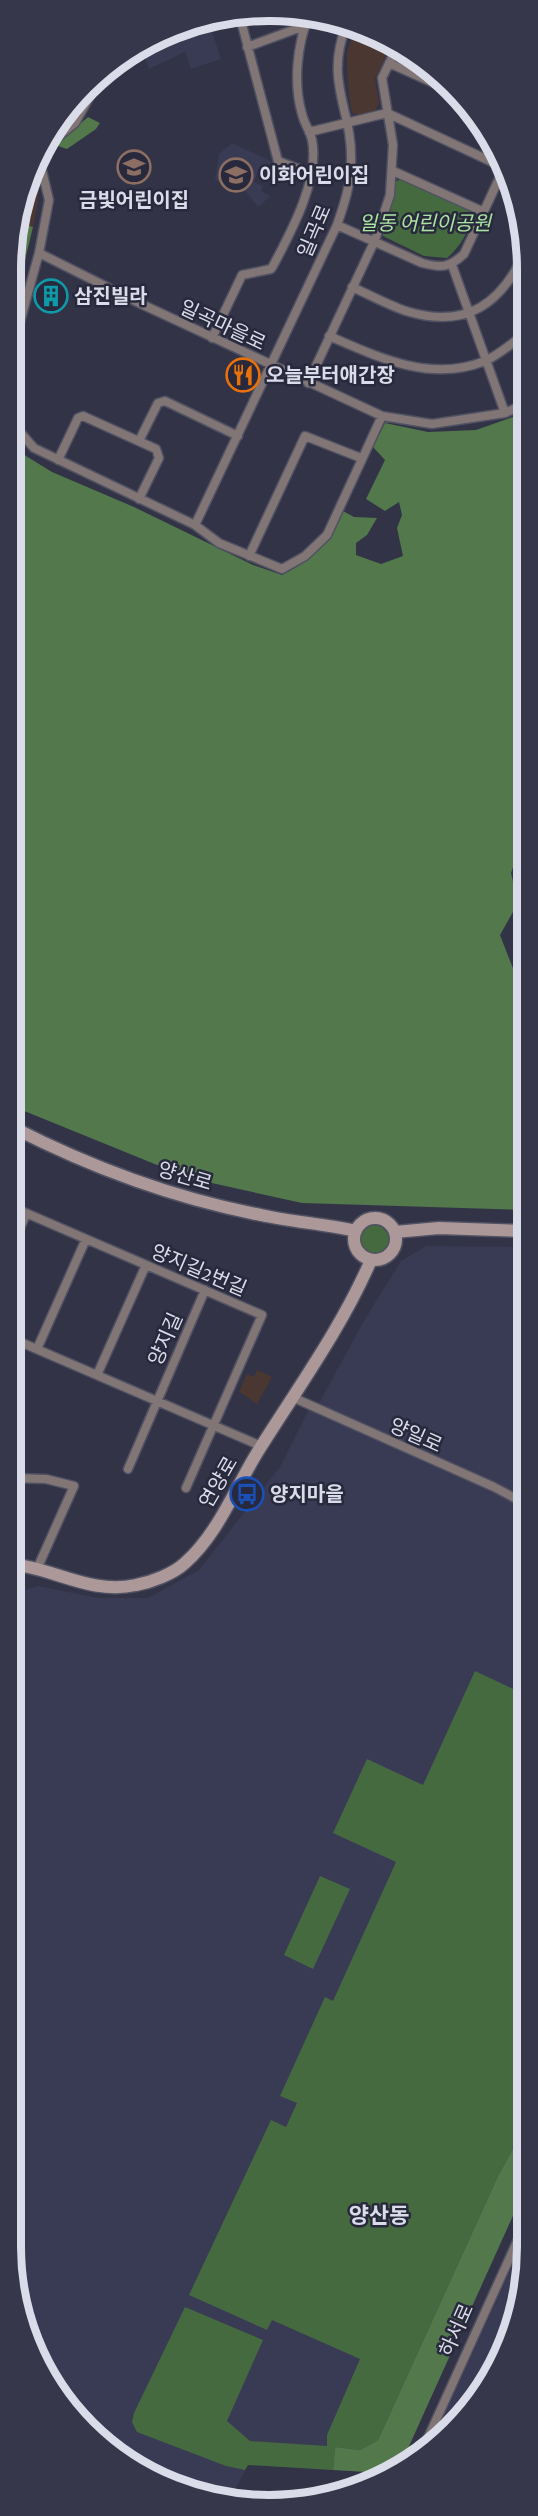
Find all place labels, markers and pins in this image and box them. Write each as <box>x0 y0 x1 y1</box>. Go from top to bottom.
school or university icon: 금빛어린이집 <box>116 149 152 185</box>
school or university icon: 이화어린이집 <box>218 157 254 193</box>
place label: 이화어린이집 <box>259 164 369 186</box>
place label: 금빛어린이집 <box>79 189 189 211</box>
building icon: 삼진빌라 <box>33 278 69 314</box>
place label: 삼진빌라 <box>74 285 148 307</box>
restaurant icon: 오늘부터애간장 <box>225 357 261 393</box>
place label: 오늘부터애간장 <box>266 364 395 386</box>
bus stop icon: 양지마을 <box>229 1476 265 1512</box>
place label: 양지마을 <box>270 1483 344 1505</box>

